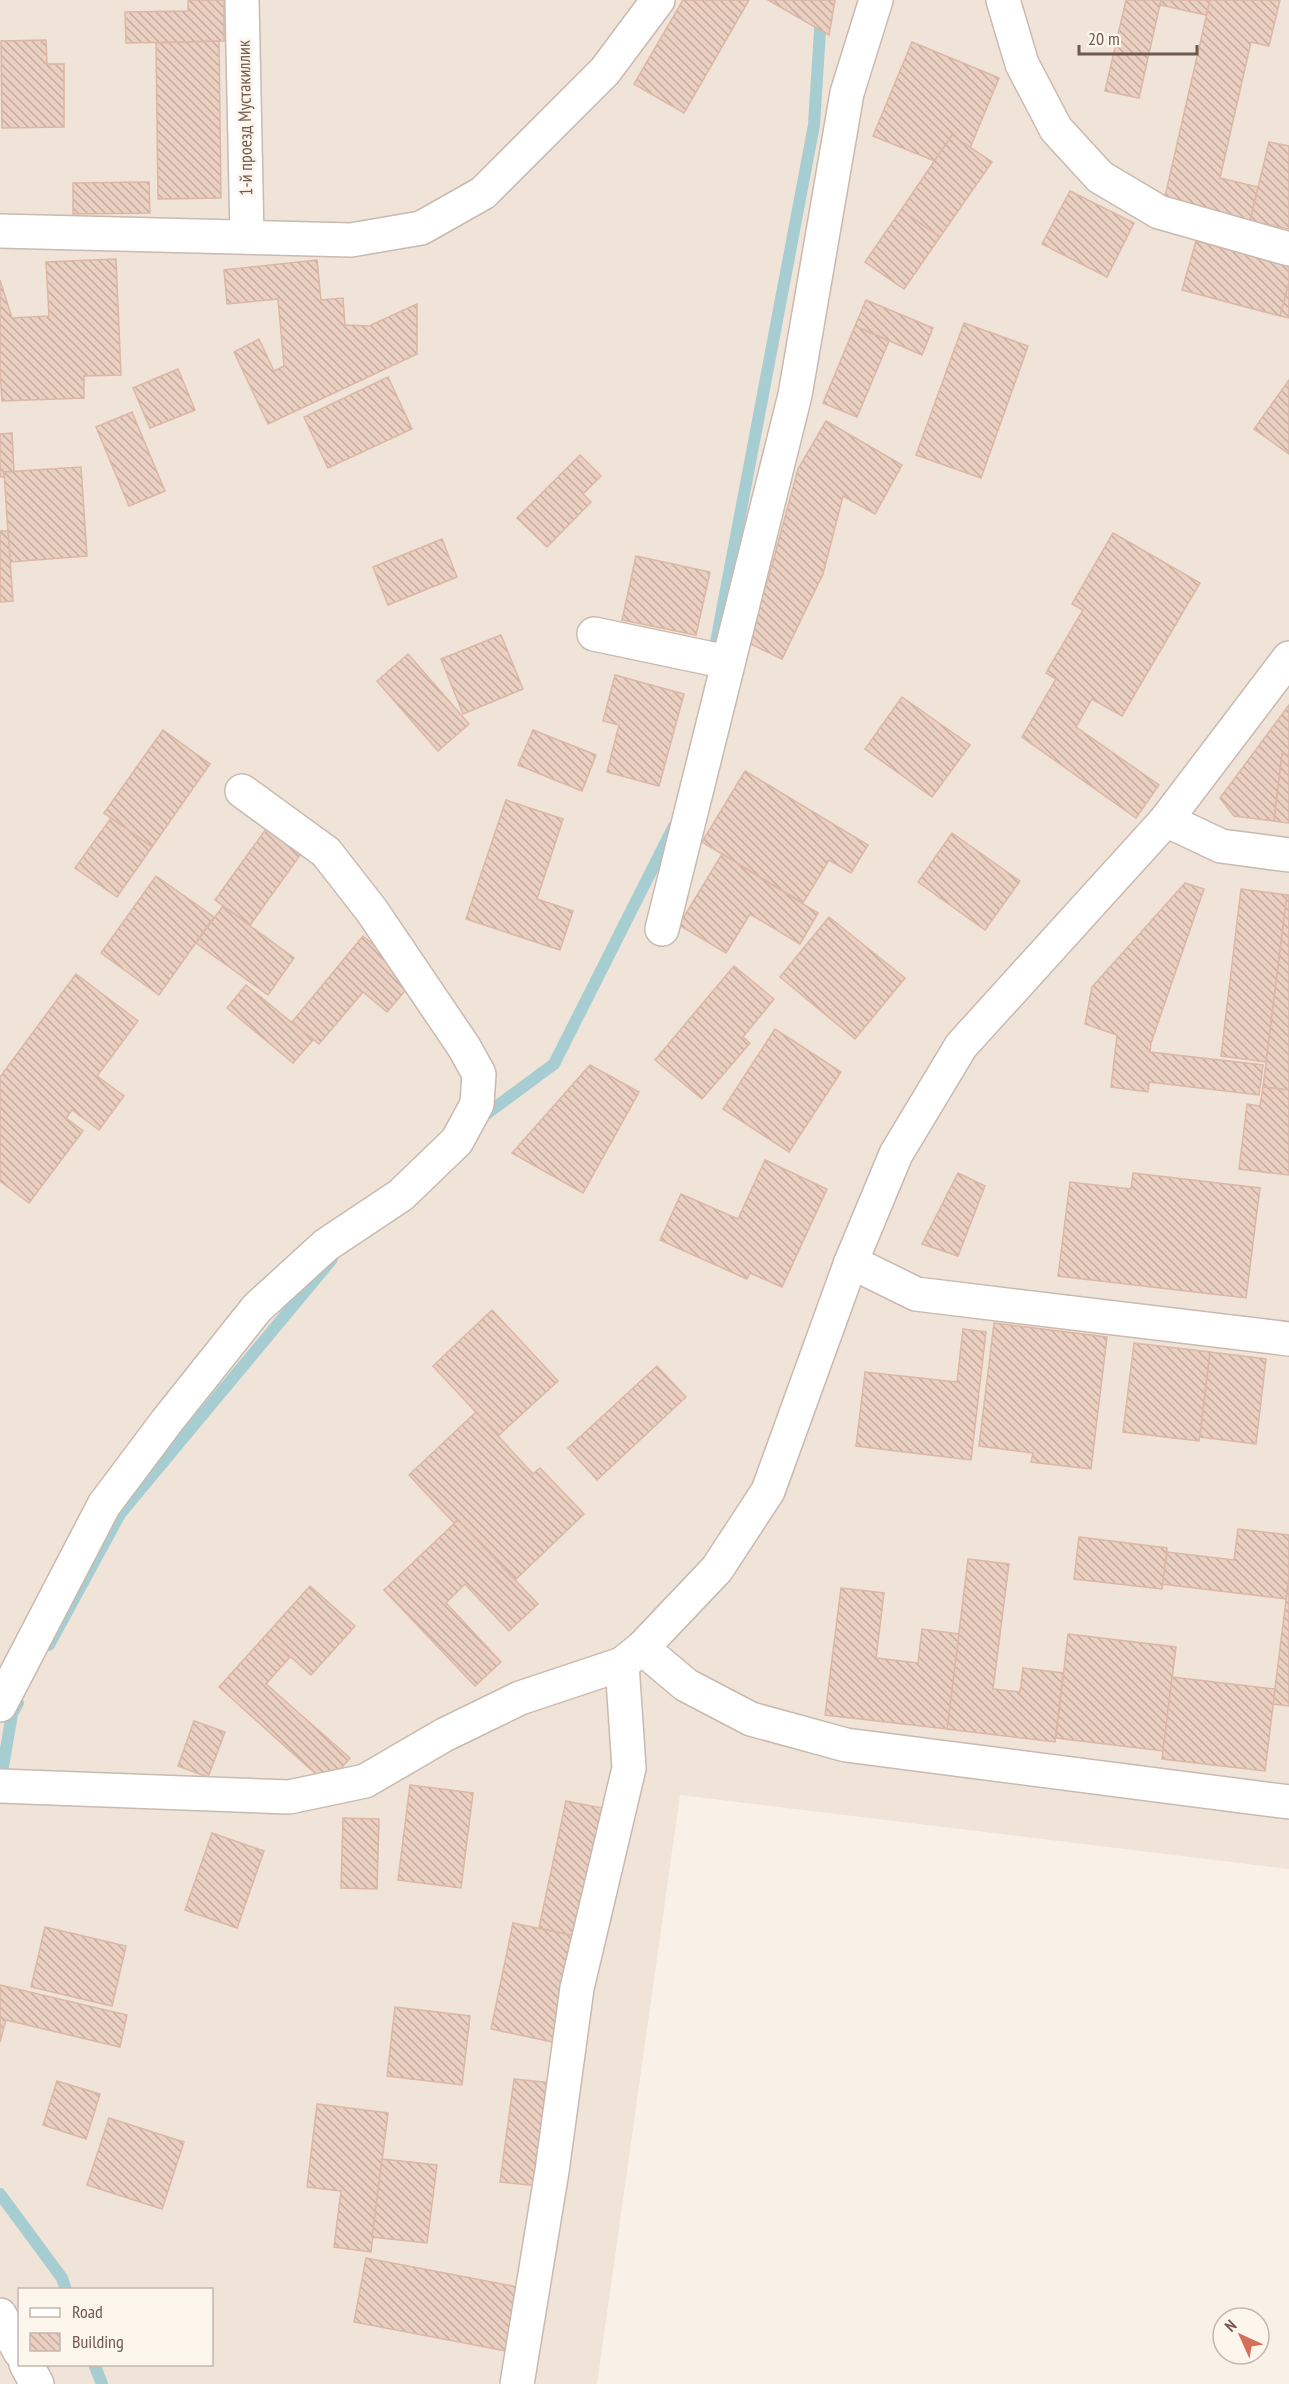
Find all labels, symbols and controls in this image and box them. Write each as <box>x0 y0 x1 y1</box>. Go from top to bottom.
scale bar <box>1079 18 1198 56</box>
text: 20 m <box>1088 27 1120 50</box>
street label: 1-й проезд Мустакиллик <box>232 40 257 196</box>
legend <box>18 2288 213 2366</box>
text: Road <box>72 2300 103 2323</box>
north arrow <box>1211 2306 1271 2366</box>
text: N <box>1220 2315 1241 2336</box>
text: Building <box>72 2330 124 2353</box>

